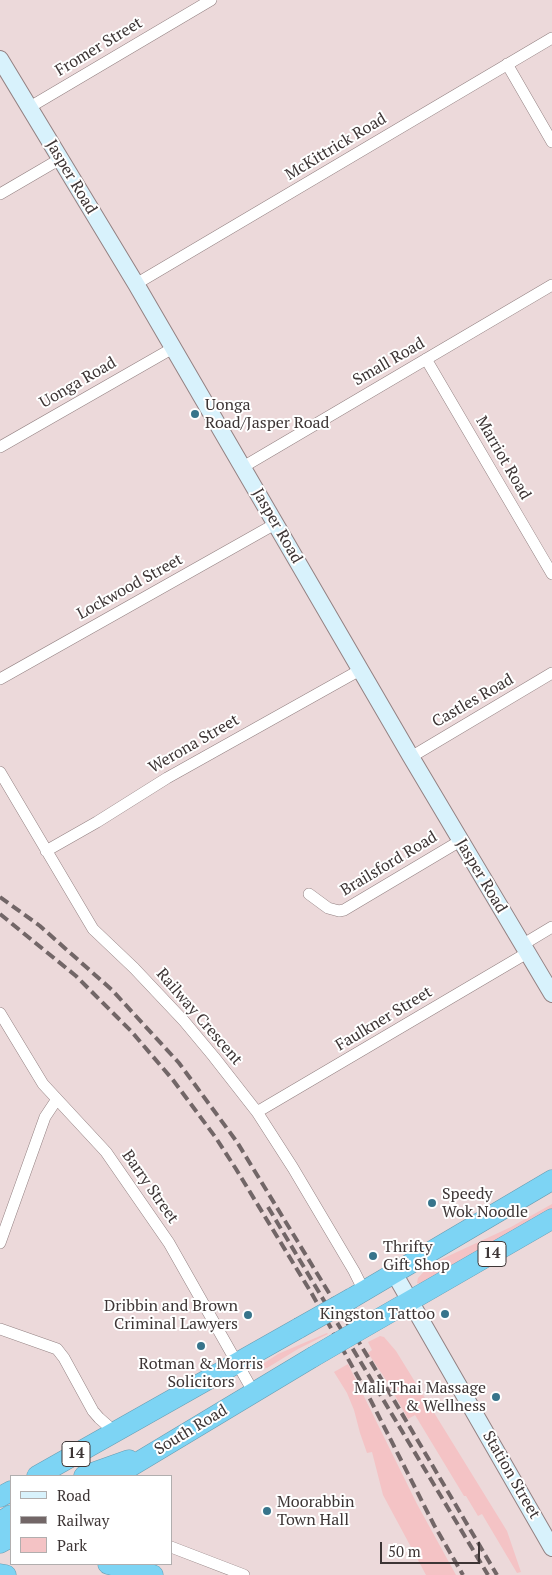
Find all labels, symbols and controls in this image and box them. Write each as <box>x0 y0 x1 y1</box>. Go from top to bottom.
street label: Fromer Street <box>52 13 146 81</box>
street label: McKittrick Road <box>282 109 390 185</box>
street label: Jasper Road <box>41 136 101 218</box>
street label: Small Road <box>350 334 428 390</box>
street label: Uonga Road <box>36 353 120 413</box>
place label: Uonga Road/Jasper Road <box>205 395 329 433</box>
marker: Uonga Road/Jasper Road <box>189 408 201 420</box>
street label: Marriot Road <box>471 413 535 503</box>
street label: Jasper Road <box>248 485 306 567</box>
street label: Lockwood Street <box>74 550 186 624</box>
street label: Castles Road <box>429 670 517 732</box>
street label: Werona Street <box>145 710 243 778</box>
street label: Brailsford Road <box>337 828 441 900</box>
street label: Jasper Road <box>451 835 511 917</box>
street label: Railway Crescent <box>152 965 246 1069</box>
street label: Faulkner Street <box>332 983 436 1055</box>
street label: Barry Street <box>118 1147 182 1227</box>
place label: Speedy Wok Noodle <box>442 1184 528 1222</box>
marker: Speedy Wok Noodle <box>426 1197 438 1209</box>
place label: Thrifty Gift Shop <box>383 1237 450 1275</box>
road number: 14 <box>478 1242 506 1266</box>
marker: Thrifty Gift Shop <box>367 1250 379 1262</box>
place label: Dribbin and Brown Criminal Lawyers <box>104 1296 238 1334</box>
place label: Kingston Tattoo <box>320 1304 435 1324</box>
marker: Kingston Tattoo <box>439 1308 451 1320</box>
marker: Dribbin and Brown Criminal Lawyers <box>242 1309 254 1321</box>
marker: Rotman & Morris Solicitors <box>195 1340 207 1352</box>
place label: Rotman & Morris Solicitors <box>139 1354 263 1392</box>
place label: Mali Thai Massage & Wellness <box>354 1378 486 1416</box>
marker: Mali Thai Massage & Wellness <box>490 1391 502 1403</box>
street label: South Road <box>151 1401 231 1459</box>
street label: Station Street <box>478 1428 544 1522</box>
road number: 14 <box>62 1442 90 1466</box>
legend <box>10 1475 172 1565</box>
text: Road <box>57 1485 90 1505</box>
place label: Moorabbin Town Hall <box>277 1492 355 1530</box>
marker: Moorabbin Town Hall <box>261 1505 273 1517</box>
text: Railway <box>57 1510 109 1530</box>
scale bar <box>382 1532 482 1564</box>
text: Park <box>57 1535 87 1555</box>
text: 50 m <box>388 1541 421 1561</box>

